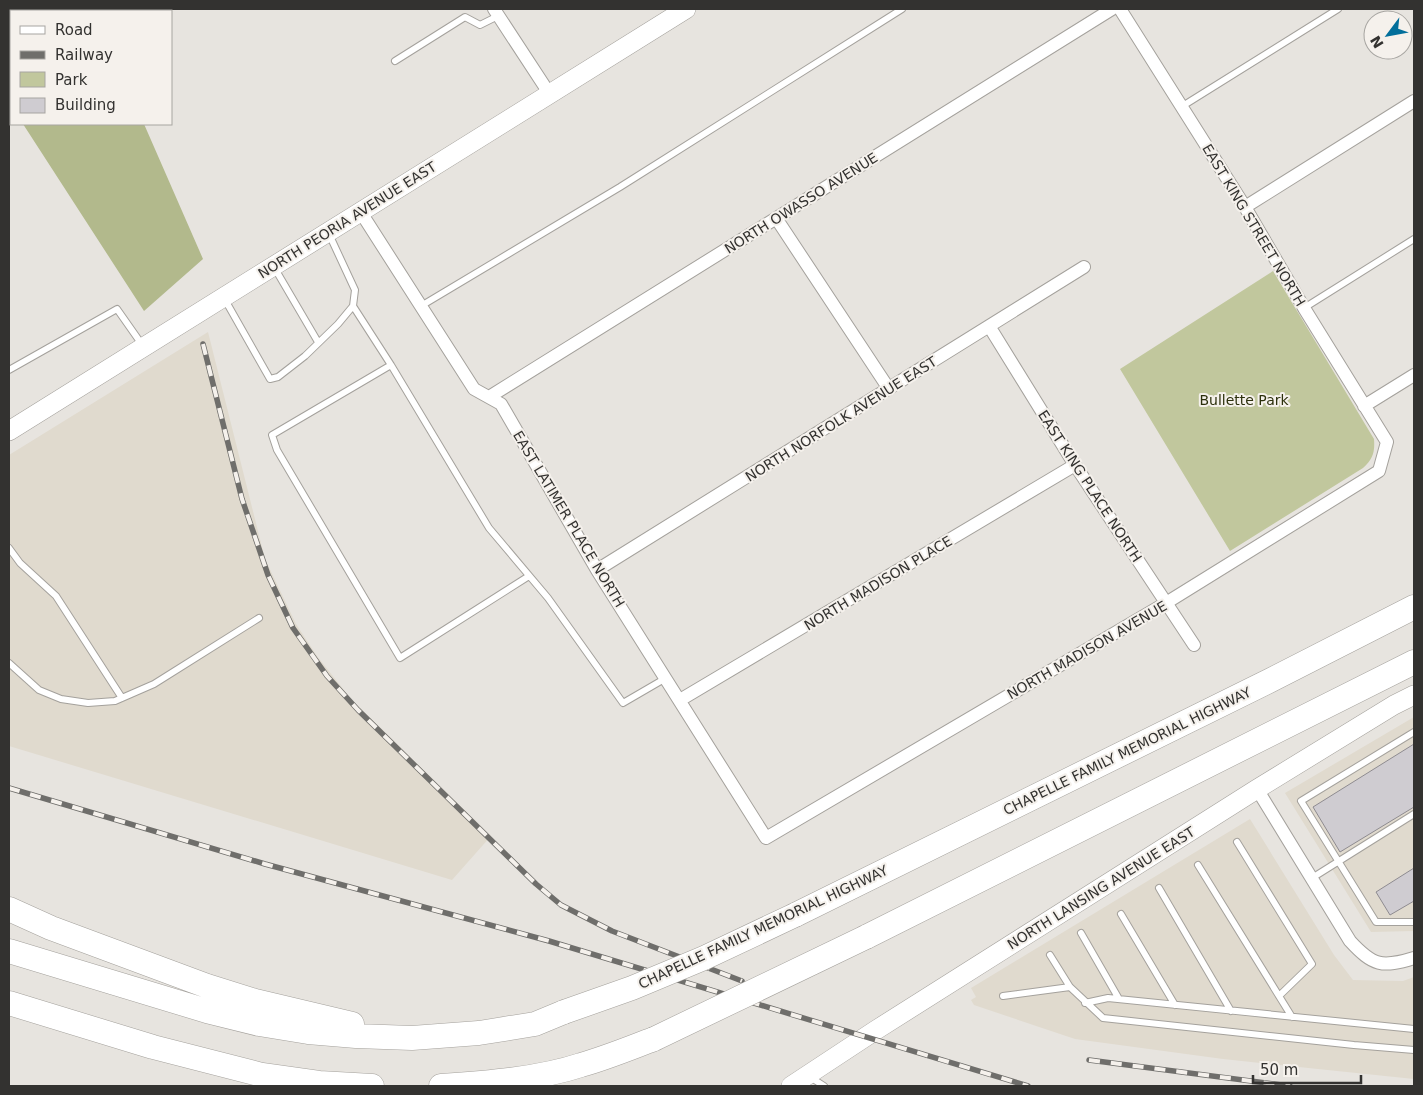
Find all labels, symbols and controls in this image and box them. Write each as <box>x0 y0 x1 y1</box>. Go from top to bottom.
legend <box>10 10 172 125</box>
north arrow <box>1363 10 1413 60</box>
text: Road <box>55 21 93 39</box>
text: N <box>1367 33 1387 51</box>
text: Railway <box>55 46 113 64</box>
text: Park <box>55 71 88 89</box>
text: Building <box>55 96 116 114</box>
street label: EAST KING STREET NORTH <box>1199 141 1309 309</box>
street label: NORTH OWASSO AVENUE <box>722 149 880 257</box>
street label: NORTH PEORIA AVENUE EAST <box>255 158 439 282</box>
street label: NORTH NORFOLK AVENUE EAST <box>742 353 940 485</box>
park label: Bullette Park <box>1199 392 1289 408</box>
street label: EAST KING PLACE NORTH <box>1035 407 1145 565</box>
street label: EAST LATIMER PLACE NORTH <box>510 428 628 610</box>
street label: NORTH MADISON PLACE <box>801 532 955 634</box>
street label: NORTH MADISON AVENUE <box>1004 598 1170 702</box>
street label: CHAPELLE FAMILY MEMORIAL HIGHWAY <box>1001 684 1254 818</box>
street label: NORTH LANSING AVENUE EAST <box>1004 823 1198 952</box>
street label: CHAPELLE FAMILY MEMORIAL HIGHWAY <box>636 862 891 992</box>
scale bar <box>1253 1052 1360 1084</box>
text: 50 m <box>1260 1061 1298 1079</box>

